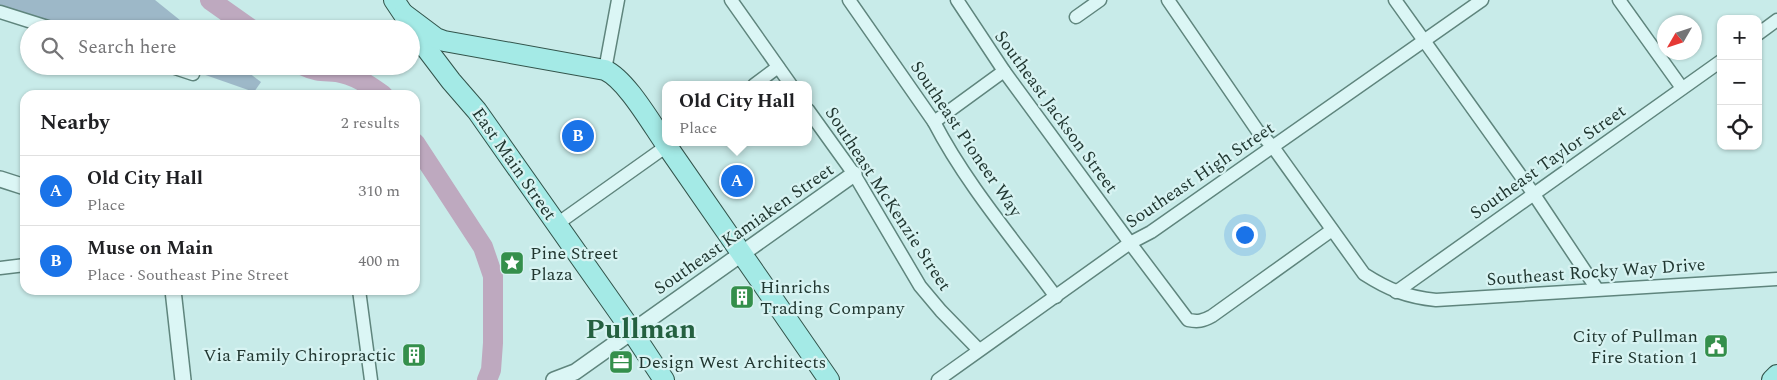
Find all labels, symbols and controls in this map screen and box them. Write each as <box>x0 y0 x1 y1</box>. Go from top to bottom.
north arrow <box>1657 15 1702 60</box>
map controls <box>1717 15 1762 150</box>
button: + <box>1717 15 1762 60</box>
search box <box>20 20 420 75</box>
street label: Southeast Jackson Street <box>987 25 1125 199</box>
text: Search here <box>78 33 177 62</box>
icon: search <box>38 34 66 62</box>
street label: Southeast Pioneer Way <box>903 55 1029 224</box>
button: − <box>1717 60 1762 105</box>
popup <box>662 81 812 146</box>
text: Old City Hall <box>679 87 795 116</box>
street label: Southeast Taylor Street <box>1464 98 1632 226</box>
street label: Southeast McKenzie Street <box>818 101 958 297</box>
street label: East Main Street <box>465 102 563 226</box>
button: locate <box>1717 105 1762 150</box>
text: Nearby <box>40 107 110 139</box>
text: 2 results <box>341 111 400 135</box>
street label: Southeast High Street <box>1120 115 1280 235</box>
text: Place <box>679 116 717 140</box>
pin: B <box>562 117 594 155</box>
street label: Southeast Kamiaken Street <box>648 156 840 302</box>
pin: A <box>721 162 753 200</box>
text: Old City Hall <box>87 164 203 193</box>
text: A <box>50 179 62 203</box>
text: 310 m <box>358 179 400 203</box>
text: Place <box>87 193 125 217</box>
your location <box>1232 222 1258 248</box>
text: Muse on Main <box>87 234 213 263</box>
place label: Pine Street Plaza <box>530 240 618 288</box>
text: B <box>50 249 62 273</box>
text: 400 m <box>358 249 400 273</box>
place icon: Pine Street Plaza <box>499 250 525 276</box>
street label: Southeast Rocky Way Drive <box>1486 251 1706 293</box>
text: Place · Southeast Pine Street <box>87 263 289 287</box>
place label: Hinrichs Trading Company <box>760 274 906 322</box>
building icon: Hinrichs Trading Company <box>729 284 755 310</box>
district label: Pullman <box>586 308 696 351</box>
place label: City of Pullman Fire Station 1 <box>1573 323 1698 371</box>
public building icon: City of Pullman Fire Station 1 <box>1703 333 1729 359</box>
place label: Via Family Chiropractic <box>203 342 396 369</box>
building icon: Via Family Chiropractic <box>401 342 427 368</box>
office icon: Design West Architects <box>608 349 634 375</box>
place label: Design West Architects <box>638 349 826 376</box>

